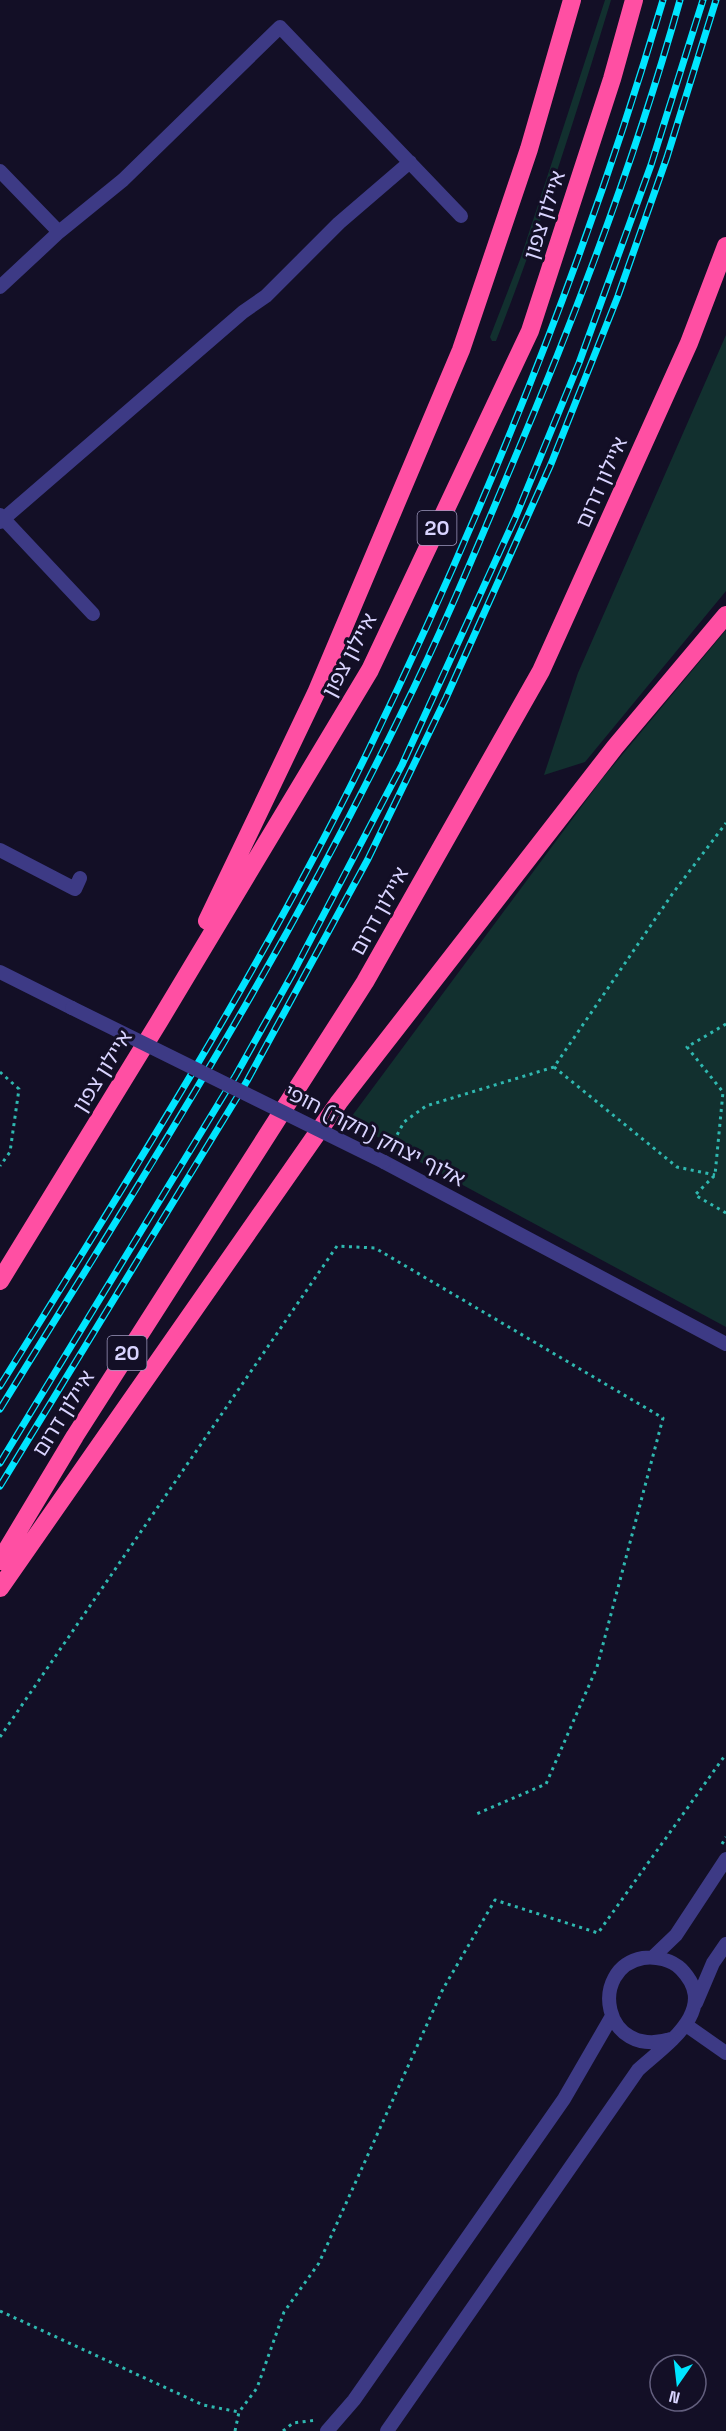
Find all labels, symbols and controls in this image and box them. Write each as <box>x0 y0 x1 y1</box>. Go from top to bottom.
street label: איילון צפון <box>517 167 571 263</box>
street label: איילון דרום <box>569 432 633 532</box>
road number: 20 <box>418 511 456 545</box>
street label: איילון צפון <box>316 608 382 702</box>
street label: איילון דרום <box>344 862 414 960</box>
street label: איילון צפון <box>66 1025 138 1117</box>
street label: אלוף יצחק (חקה) חופי <box>280 1078 470 1192</box>
road number: 20 <box>108 1336 146 1370</box>
street label: איילון דרום <box>26 1365 100 1461</box>
north arrow <box>648 2353 708 2413</box>
text: N <box>667 2386 682 2409</box>

